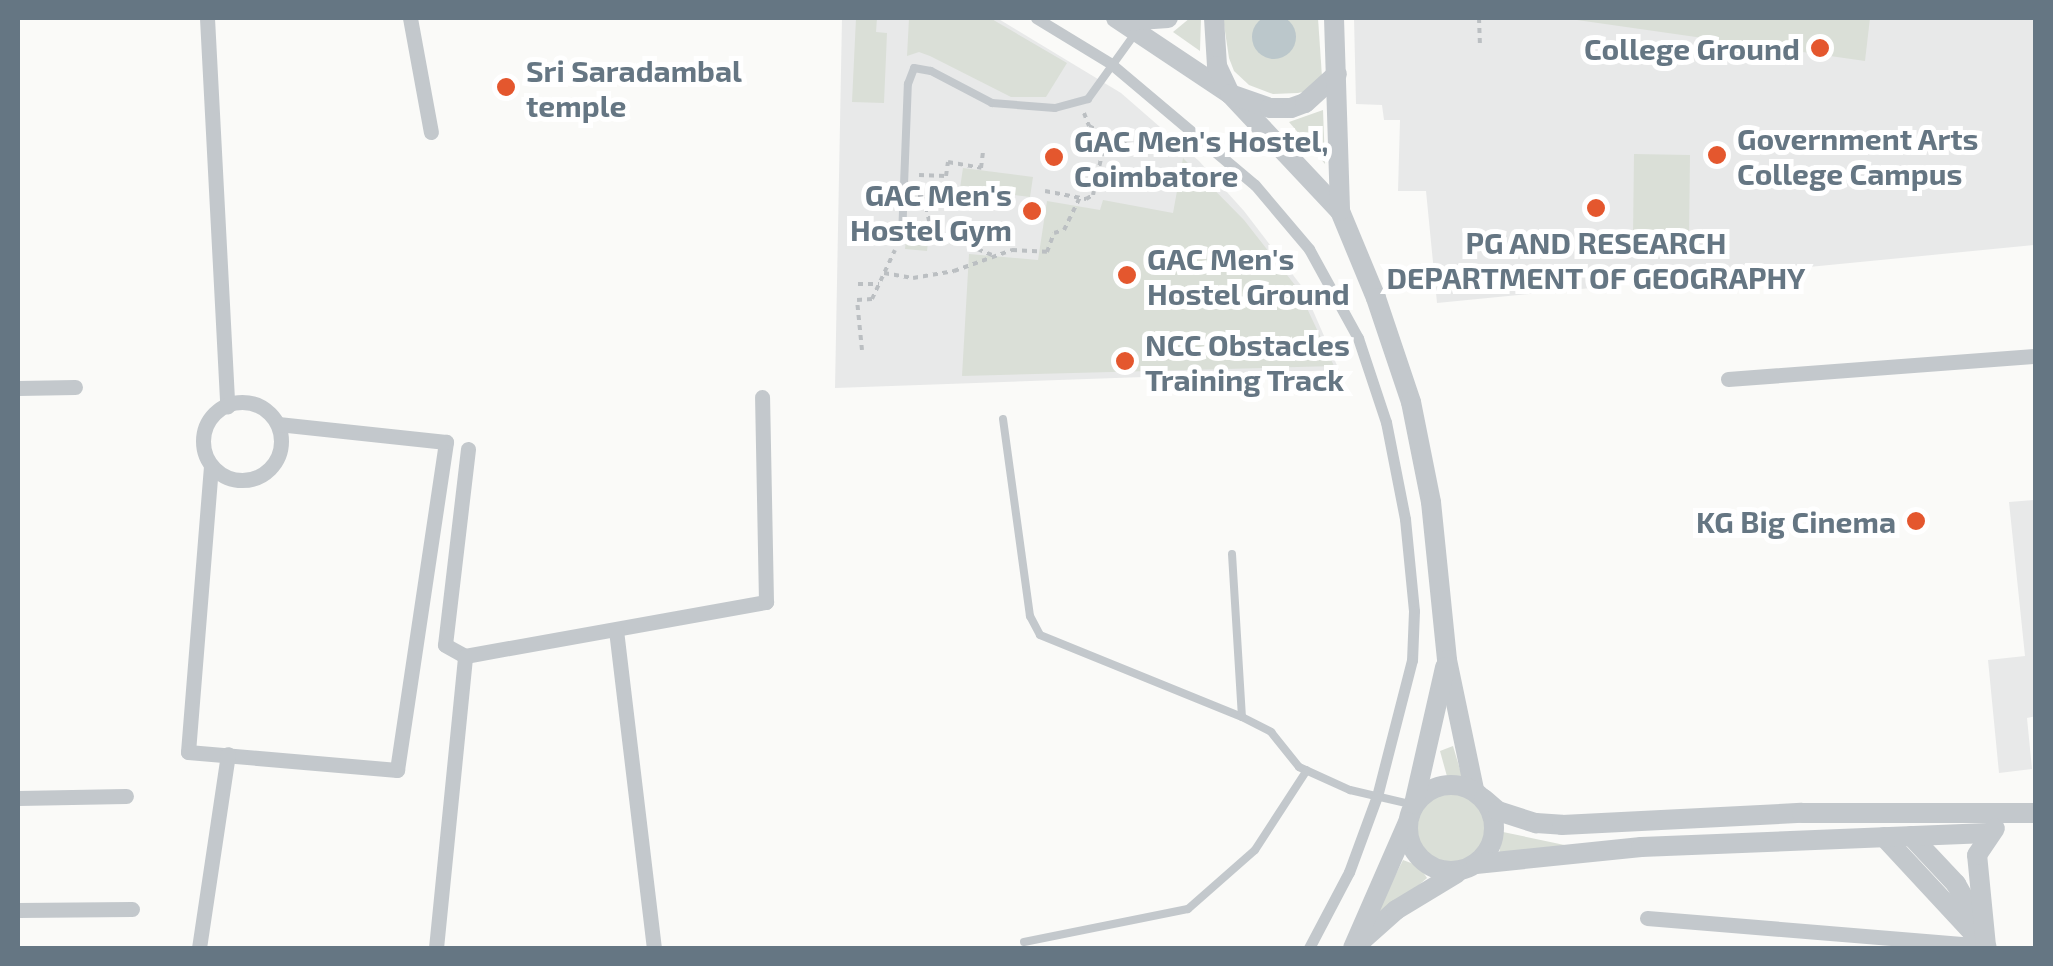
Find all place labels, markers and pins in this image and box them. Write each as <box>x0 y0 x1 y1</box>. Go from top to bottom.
place label: College Ground <box>1584 30 1800 66</box>
marker: College Ground <box>1809 37 1831 59</box>
place label: Sri Saradambal temple <box>526 52 742 122</box>
marker: Sri Saradambal temple <box>495 76 517 98</box>
place label: Government Arts College Campus <box>1737 120 1979 190</box>
place label: GAC Men's Hostel, Coimbatore <box>1074 122 1329 192</box>
marker: Government Arts College Campus <box>1706 144 1728 166</box>
marker: GAC Men's Hostel, Coimbatore <box>1043 146 1065 168</box>
place label: GAC Men's Hostel Gym <box>849 176 1012 246</box>
marker: PG AND RESEARCH DEPARTMENT OF GEOGRAPHY <box>1585 197 1607 219</box>
marker: GAC Men's Hostel Gym <box>1021 200 1043 222</box>
place label: PG AND RESEARCH DEPARTMENT OF GEOGRAPHY <box>1386 224 1806 294</box>
place label: GAC Men's Hostel Ground <box>1147 240 1350 310</box>
marker: GAC Men's Hostel Ground <box>1116 264 1138 286</box>
place label: NCC Obstacles Training Track <box>1145 326 1350 396</box>
marker: NCC Obstacles Training Track <box>1114 350 1136 372</box>
place label: KG Big Cinema <box>1696 503 1896 539</box>
marker: KG Big Cinema <box>1905 510 1927 532</box>

